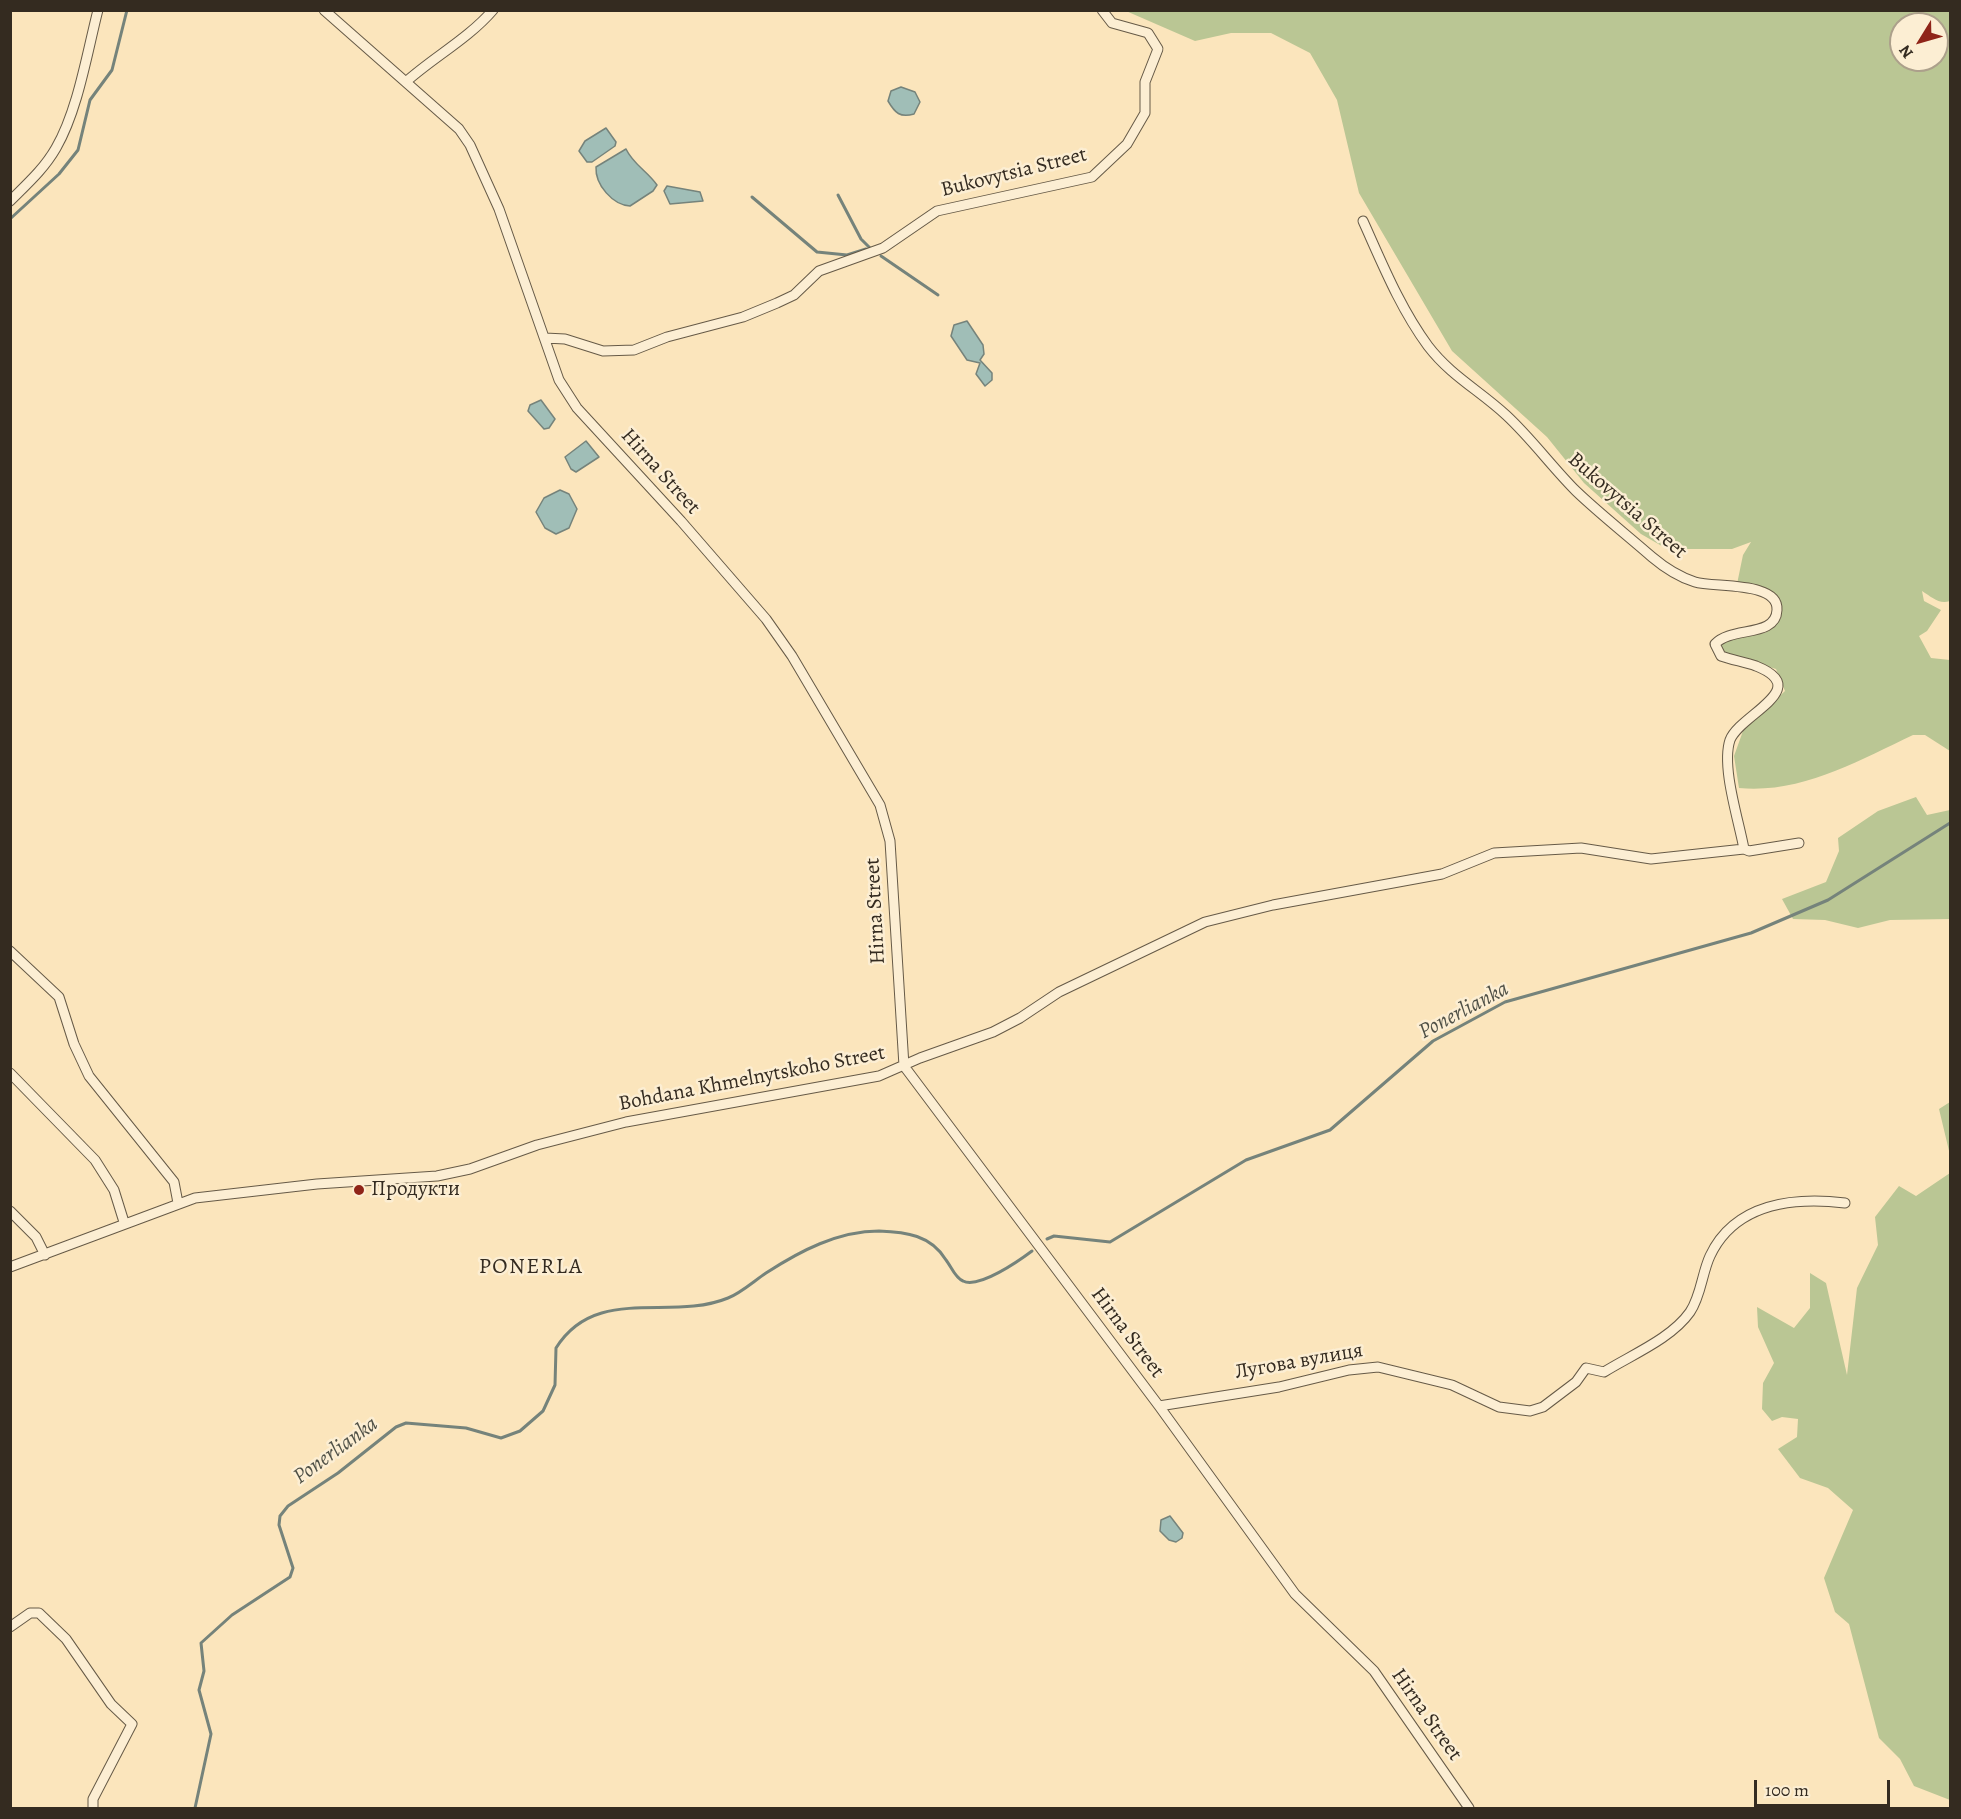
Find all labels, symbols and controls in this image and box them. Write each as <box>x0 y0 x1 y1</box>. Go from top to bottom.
north arrow <box>1889 12 1949 72</box>
text: N <box>1894 40 1919 63</box>
street label: Bukovytsia Street <box>938 143 1090 203</box>
street label: Hirna Street <box>615 424 705 520</box>
street label: Bukovytsia Street <box>1562 447 1692 565</box>
street label: Hirna Street <box>861 857 891 965</box>
water label: Ponerlianka <box>1415 976 1513 1046</box>
street label: Bohdana Khmelnytskoho Street <box>617 1041 887 1117</box>
place label: Продукти <box>371 1177 460 1203</box>
marker: Продукти <box>352 1183 366 1197</box>
district label: PONERLA <box>479 1255 583 1281</box>
street label: Hirna Street <box>1085 1283 1169 1383</box>
street label: Лугова вулиця <box>1233 1338 1365 1386</box>
water label: Ponerlianka <box>289 1412 383 1490</box>
street label: Hirna Street <box>1385 1664 1467 1766</box>
scale bar <box>1757 1768 1894 1806</box>
text: 100 m <box>1765 1778 1809 1802</box>

